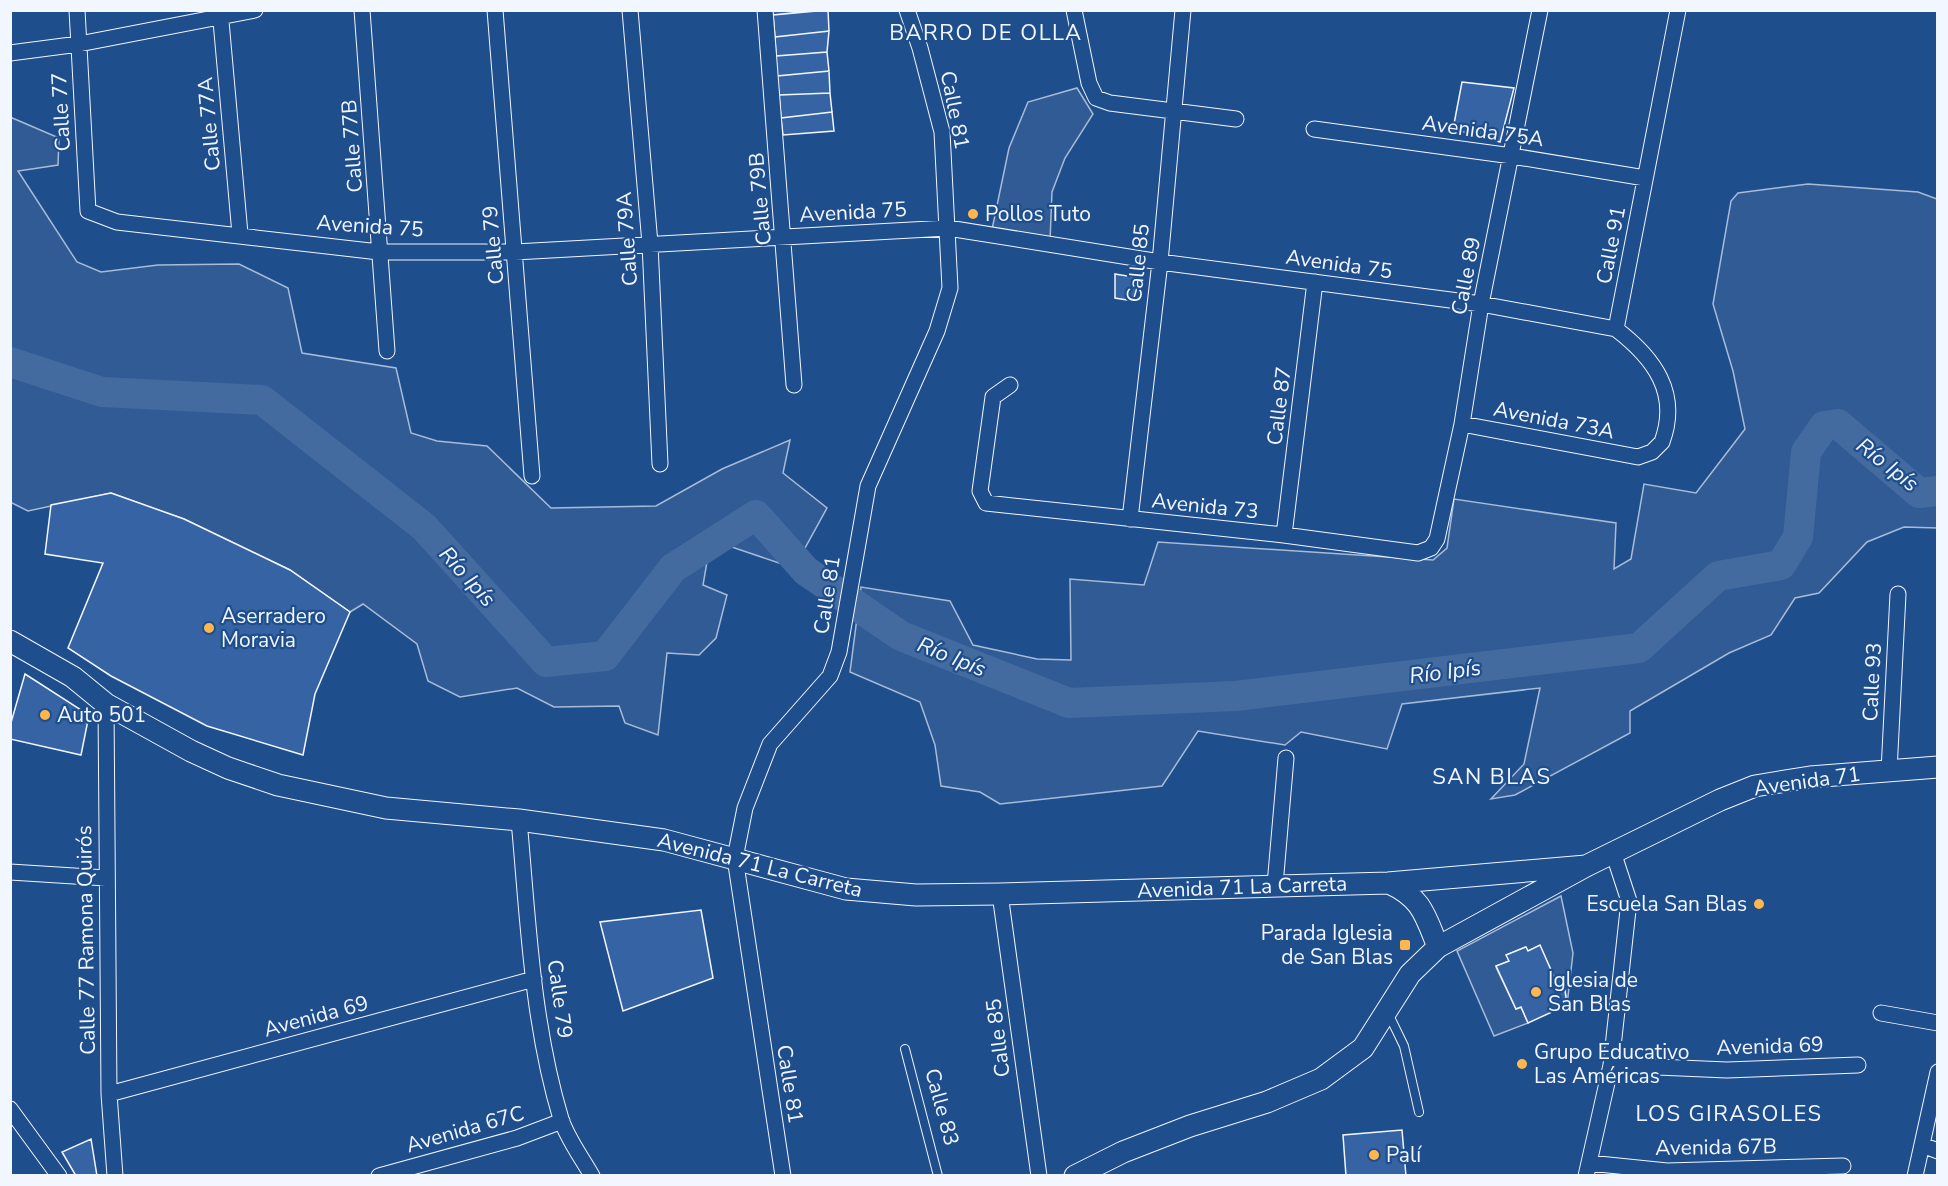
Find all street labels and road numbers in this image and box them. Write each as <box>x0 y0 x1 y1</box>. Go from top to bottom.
street label: Calle 81 <box>934 69 976 151</box>
street label: Calle 77 <box>45 72 77 152</box>
street label: Calle 77A <box>191 76 227 172</box>
street label: Calle 77B <box>335 99 369 193</box>
street label: Avenida 75A <box>1420 109 1546 153</box>
street label: Calle 79B <box>742 151 778 247</box>
street label: Calle 79A <box>610 191 644 287</box>
street label: Avenida 75 <box>799 195 907 229</box>
street label: Calle 79 <box>476 204 510 286</box>
street label: Calle 91 <box>1590 204 1632 286</box>
street label: Avenida 75 <box>315 208 425 244</box>
street label: Calle 85 <box>1120 222 1156 304</box>
street label: Calle 89 <box>1445 235 1487 317</box>
street label: Avenida 75 <box>1284 243 1394 285</box>
street label: Calle 87 <box>1260 365 1298 447</box>
street label: Avenida 73A <box>1491 395 1617 445</box>
street label: Avenida 73 <box>1150 486 1260 526</box>
street label: Calle 81 <box>807 554 847 636</box>
street label: Calle 93 <box>1856 642 1888 722</box>
street label: Avenida 71 <box>1752 760 1862 802</box>
street label: Calle 77 Ramona Quirós <box>70 825 102 1055</box>
street label: Avenida 71 La Carreta <box>655 826 865 904</box>
street label: Avenida 71 La Carreta <box>1136 869 1348 905</box>
street label: Calle 79 <box>541 958 579 1040</box>
street label: Avenida 69 <box>261 989 371 1043</box>
street label: Calle 85 <box>979 997 1017 1079</box>
street label: Avenida 69 <box>1716 1030 1824 1062</box>
street label: Calle 81 <box>770 1043 810 1125</box>
street label: Calle 83 <box>918 1065 966 1149</box>
street label: Avenida 67C <box>403 1099 527 1159</box>
street label: Avenida 67B <box>1655 1132 1777 1162</box>

